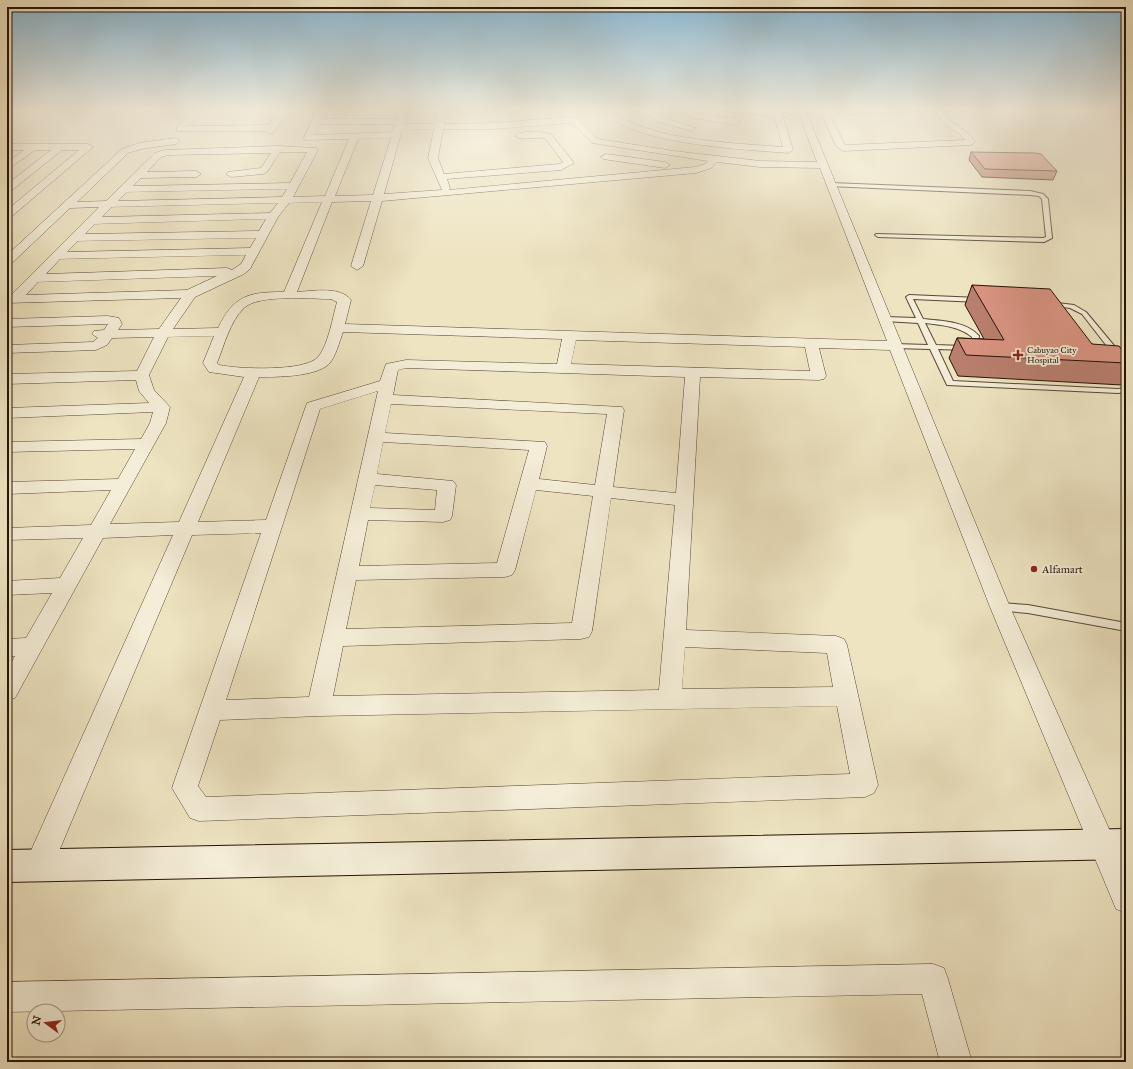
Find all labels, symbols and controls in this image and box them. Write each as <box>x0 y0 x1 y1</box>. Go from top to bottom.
place label: Cabuyao City Hospital <box>1027 344 1077 365</box>
marker: Cabuyao City Hospital <box>1012 349 1024 361</box>
place label: Alfamart <box>1041 563 1083 576</box>
marker: Alfamart <box>1029 564 1039 574</box>
north arrow <box>26 1003 66 1043</box>
text: N <box>29 1014 44 1027</box>

